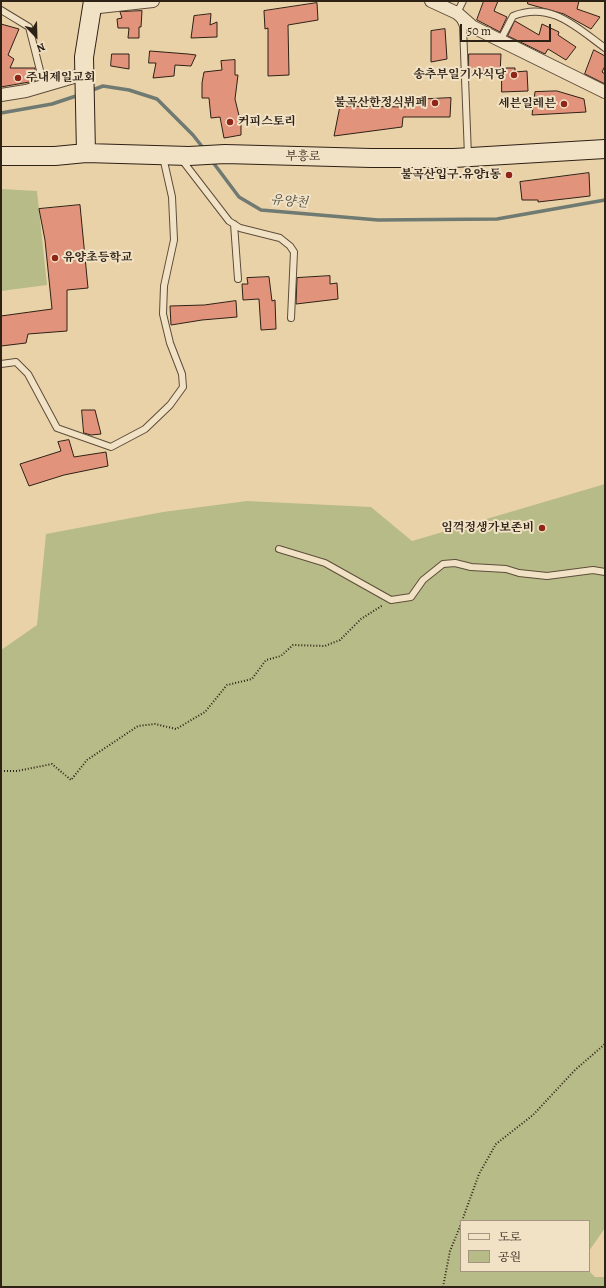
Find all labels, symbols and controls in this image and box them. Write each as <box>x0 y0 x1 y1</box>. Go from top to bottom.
north arrow <box>16 16 56 56</box>
scale bar <box>462 16 553 42</box>
text: 50 m <box>467 23 491 39</box>
text: N <box>34 39 48 56</box>
place label: 송추부일기사식당 <box>413 68 506 82</box>
marker: 송추부일기사식당 <box>509 70 519 80</box>
place label: 주내제일교회 <box>26 71 96 85</box>
marker: 주내제일교회 <box>13 73 23 83</box>
place label: 불곡산한정식뷔페 <box>334 96 427 110</box>
place label: 세븐일레븐 <box>498 97 556 111</box>
marker: 불곡산한정식뷔페 <box>430 98 440 108</box>
marker: 세븐일레븐 <box>559 99 569 109</box>
place label: 커피스토리 <box>238 115 296 129</box>
marker: 커피스토리 <box>225 117 235 127</box>
street label: 부흥로 <box>285 149 321 165</box>
place label: 불곡산입구.유양1동 <box>401 168 501 182</box>
marker: 불곡산입구.유양1동 <box>504 170 514 180</box>
water label: 유양천 <box>270 193 308 211</box>
place label: 유양초등학교 <box>63 251 133 265</box>
marker: 유양초등학교 <box>50 253 60 263</box>
place label: 임꺽정생가보존비 <box>441 521 534 535</box>
marker: 임꺽정생가보존비 <box>537 523 547 533</box>
legend <box>460 1220 590 1272</box>
text: 도로 <box>498 1229 521 1245</box>
text: 공원 <box>498 1249 521 1265</box>

